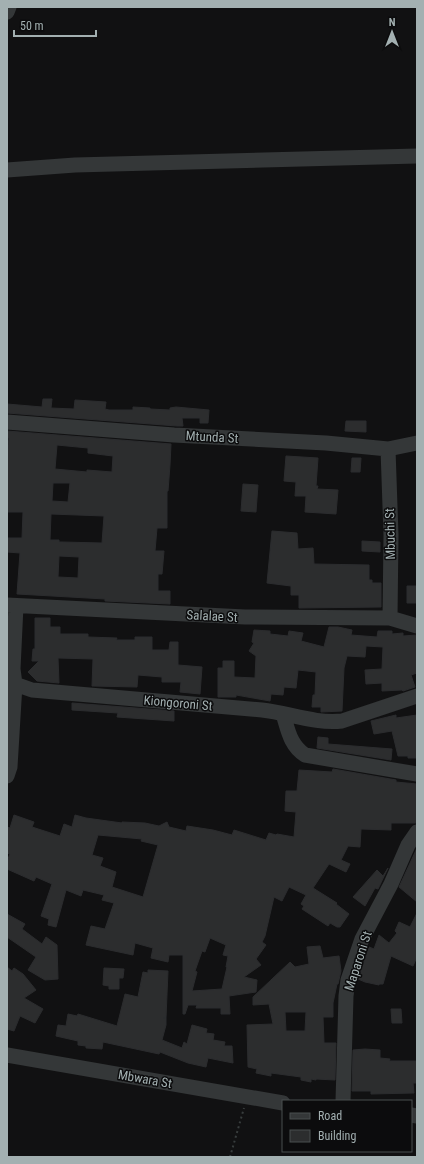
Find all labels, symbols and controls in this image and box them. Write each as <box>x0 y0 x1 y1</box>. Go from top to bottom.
scale bar <box>14 12 96 38</box>
north arrow <box>372 12 412 52</box>
text: N <box>389 16 396 29</box>
text: 50 m <box>20 19 44 33</box>
street label: Mtunda St <box>185 428 239 446</box>
street label: Mbuchi St <box>382 508 398 560</box>
street label: Salalae St <box>186 607 238 625</box>
street label: Kiongoroni St <box>143 693 213 713</box>
street label: Maparoni St <box>341 929 375 993</box>
street label: Mbwara St <box>117 1067 173 1091</box>
legend <box>282 1100 412 1152</box>
text: Road <box>318 1109 342 1123</box>
text: Building <box>318 1129 356 1143</box>

